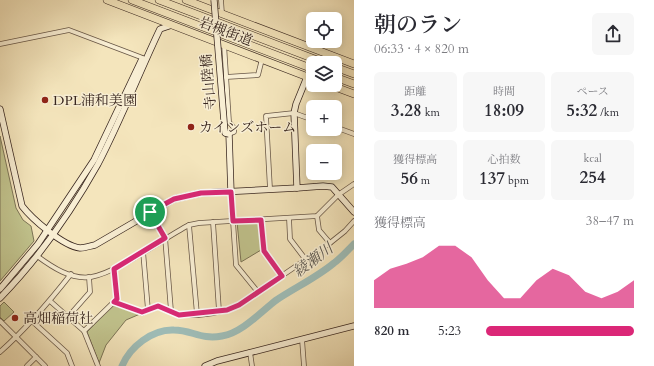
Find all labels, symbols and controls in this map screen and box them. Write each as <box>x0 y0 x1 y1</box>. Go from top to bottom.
text: 朝のラン <box>374 10 462 40</box>
map controls <box>306 12 342 180</box>
button: locate <box>306 12 342 48</box>
street label: 岩槻街道 <box>196 13 255 50</box>
button: share <box>592 13 634 55</box>
text: 06:33 · 4 × 820 m <box>374 40 469 58</box>
street label: 寺山陸橋 <box>197 53 220 111</box>
button: layers <box>306 56 342 92</box>
text: 距離 <box>404 84 426 99</box>
text: 時間 <box>493 84 515 99</box>
text: ペース <box>576 84 609 99</box>
place label: DPL浦和美園 <box>53 91 137 110</box>
marker: DPL浦和美園 <box>40 95 50 105</box>
text: 3.28 <box>391 99 422 122</box>
text: 18:09 <box>484 99 524 122</box>
text: 5:32 <box>566 99 597 122</box>
button: + <box>306 100 342 136</box>
text: km <box>422 105 440 120</box>
text: /km <box>597 105 619 120</box>
place label: カインズホーム <box>199 118 296 137</box>
marker: カインズホーム <box>186 122 196 132</box>
button: − <box>306 144 342 180</box>
text: kcal <box>583 151 602 166</box>
text: 獲得標高 <box>393 152 437 167</box>
text: 心拍数 <box>487 152 520 167</box>
text: 254 <box>580 166 606 189</box>
text: 56 <box>400 167 418 190</box>
text: 137 <box>479 167 505 190</box>
text: m <box>418 173 430 188</box>
text: bpm <box>505 173 529 188</box>
pin <box>133 195 167 229</box>
icon: arrive <box>139 201 161 223</box>
text: 38–47 m <box>586 212 634 230</box>
text: 獲得標高 <box>374 214 426 232</box>
water label: 綾瀬川 <box>289 237 339 282</box>
place label: 高畑稲荷社 <box>23 309 93 328</box>
marker: 高畑稲荷社 <box>10 313 20 323</box>
text: 820 m <box>374 322 409 340</box>
text: 5:23 <box>438 322 461 340</box>

